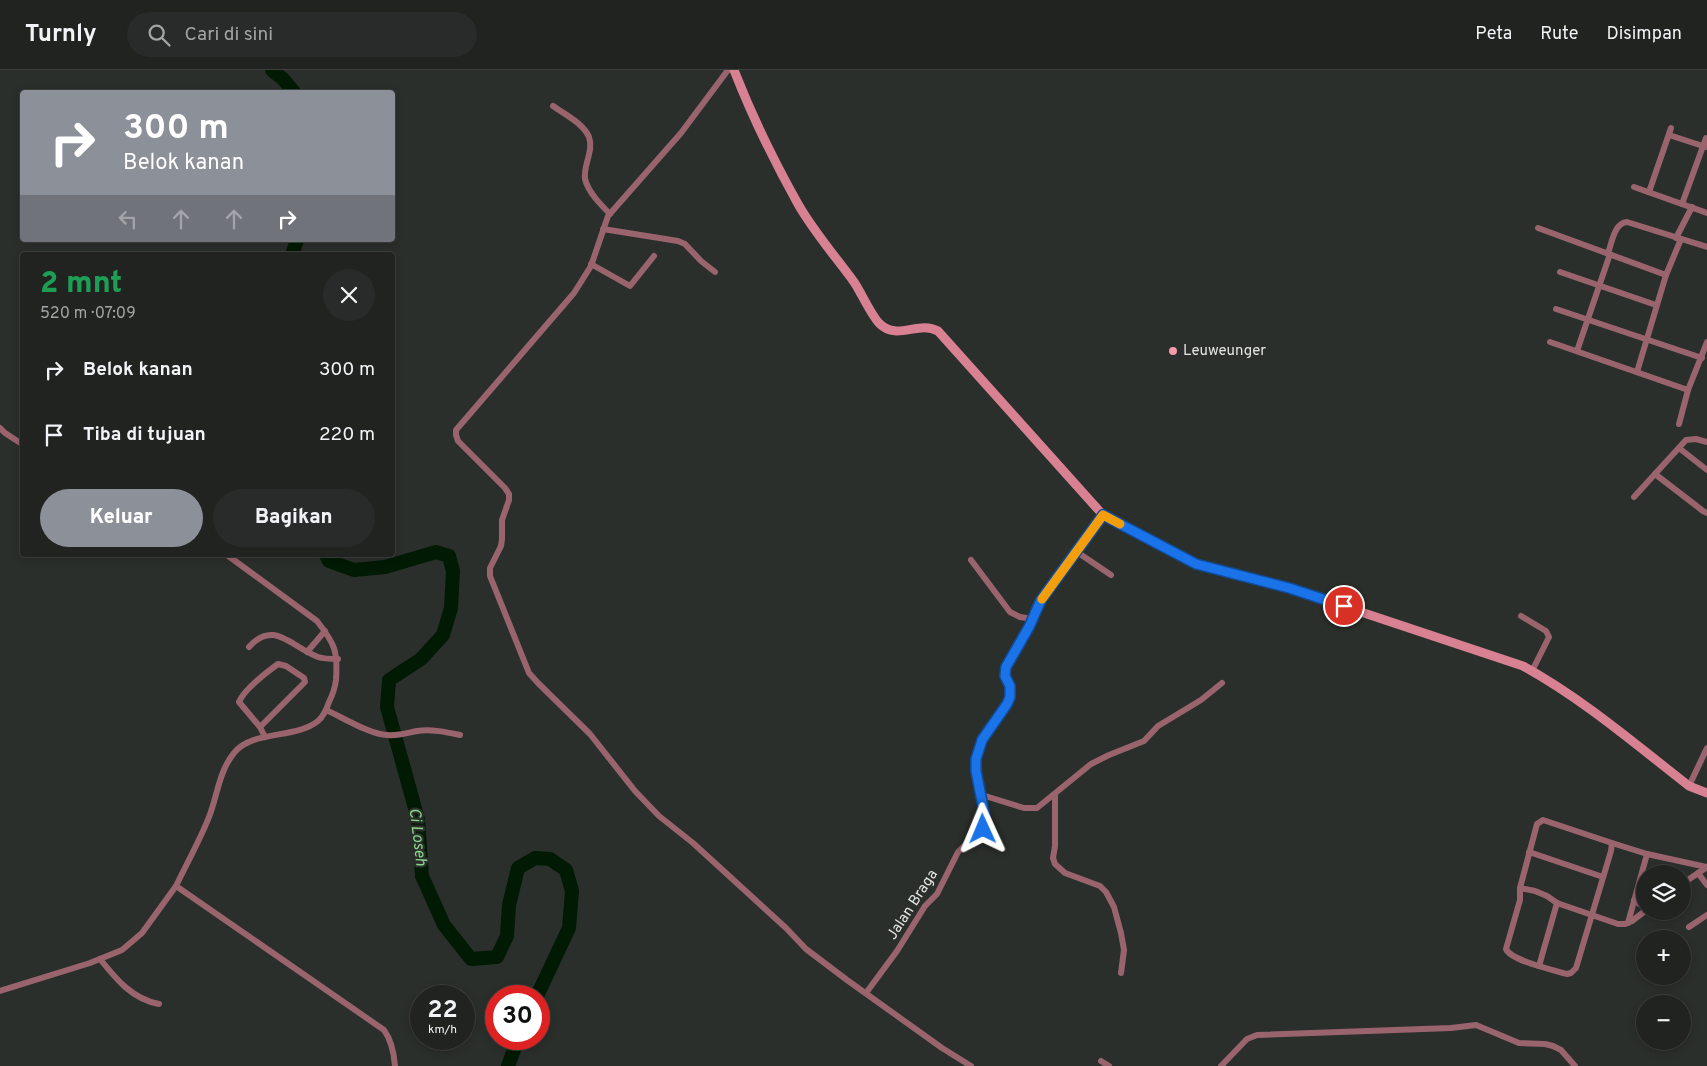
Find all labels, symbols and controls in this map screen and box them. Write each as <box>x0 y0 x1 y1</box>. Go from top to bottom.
search box <box>127 12 477 57</box>
text: Turnly <box>25 20 97 50</box>
icon: search <box>145 21 173 49</box>
text: Cari di sini <box>185 23 273 47</box>
text: Peta <box>1475 23 1512 46</box>
text: Rute <box>1540 23 1578 46</box>
text: Disimpan <box>1606 23 1682 46</box>
text: 300 m <box>123 107 229 151</box>
icon: right <box>40 110 105 175</box>
text: Belok kanan <box>123 150 244 177</box>
icon: left <box>114 205 142 233</box>
icon: ahead <box>167 205 195 233</box>
icon: ahead <box>220 205 248 233</box>
icon: right <box>273 205 301 233</box>
text: 2 mnt <box>40 266 122 303</box>
button: close <box>323 269 375 321</box>
text: 520 m · 07:09 <box>40 304 136 324</box>
place label: Leuweunger <box>1183 342 1266 361</box>
marker: Leuweunger <box>1167 345 1179 357</box>
icon: right <box>40 356 68 384</box>
text: Belok kanan <box>83 358 193 382</box>
text: 300 m <box>319 358 375 382</box>
icon: arrive <box>40 421 68 449</box>
text: Tiba di tujuan <box>83 423 206 447</box>
text: 220 m <box>319 423 375 447</box>
button: Keluar <box>40 489 203 547</box>
button: Bagikan <box>213 489 375 547</box>
pin <box>1323 585 1365 627</box>
icon: arrive <box>1330 592 1358 620</box>
position arrow <box>956 802 1008 854</box>
water label: Ci Loseh <box>404 807 431 867</box>
map controls <box>1636 865 1691 1050</box>
button: layers <box>1636 865 1691 920</box>
street label: Jalan Braga <box>883 866 943 944</box>
button: + <box>1636 930 1691 985</box>
speed limit sign: 30 <box>485 985 550 1050</box>
text: 22 <box>427 995 458 1027</box>
button: − <box>1636 995 1691 1050</box>
text: km/h <box>428 1022 457 1038</box>

